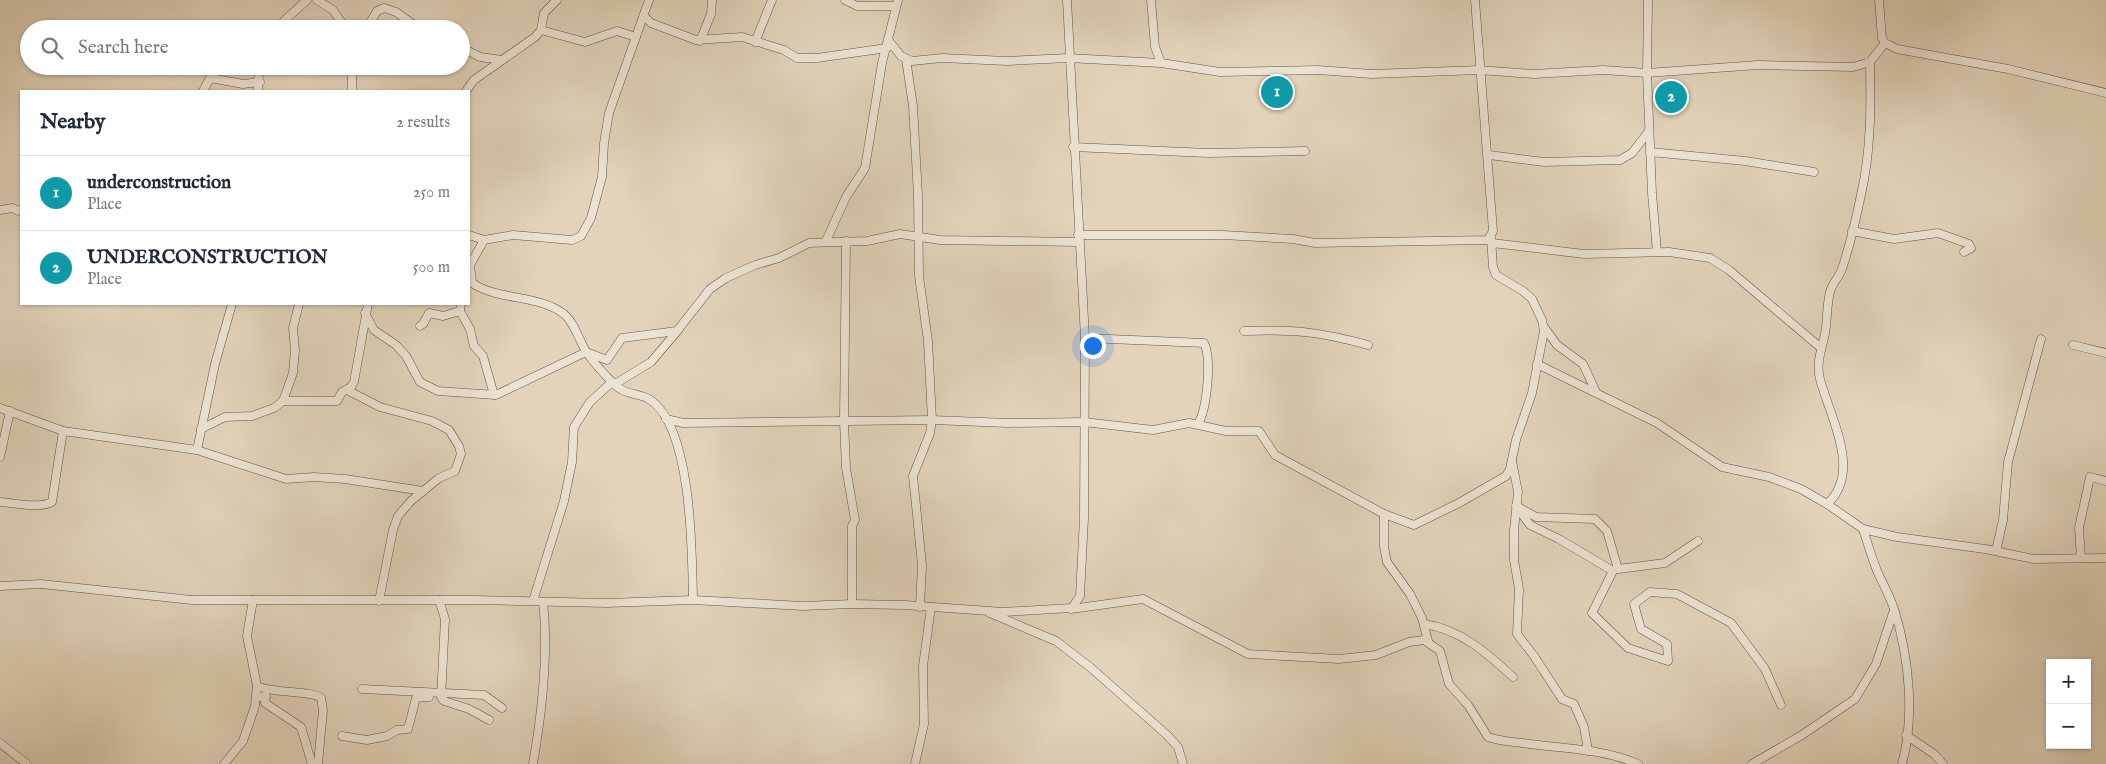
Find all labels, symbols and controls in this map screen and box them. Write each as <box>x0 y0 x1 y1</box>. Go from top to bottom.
search box <box>20 20 470 75</box>
icon: search <box>38 34 66 62</box>
text: Search here <box>78 36 169 60</box>
pin: 1 <box>1261 73 1293 111</box>
pin: 2 <box>1655 78 1687 116</box>
text: Nearby <box>40 109 105 136</box>
text: 2 results <box>396 113 450 133</box>
text: underconstruction <box>87 171 231 195</box>
text: 1 <box>53 183 59 203</box>
text: 250 m <box>413 183 450 203</box>
text: Place <box>87 195 122 215</box>
text: UNDERCONSTRUCTION <box>87 246 328 270</box>
text: 2 <box>52 258 60 278</box>
text: 500 m <box>413 258 450 278</box>
text: Place <box>87 270 122 290</box>
your location <box>1080 333 1106 359</box>
map controls <box>2046 659 2091 749</box>
button: + <box>2046 659 2091 704</box>
button: − <box>2046 704 2091 749</box>

